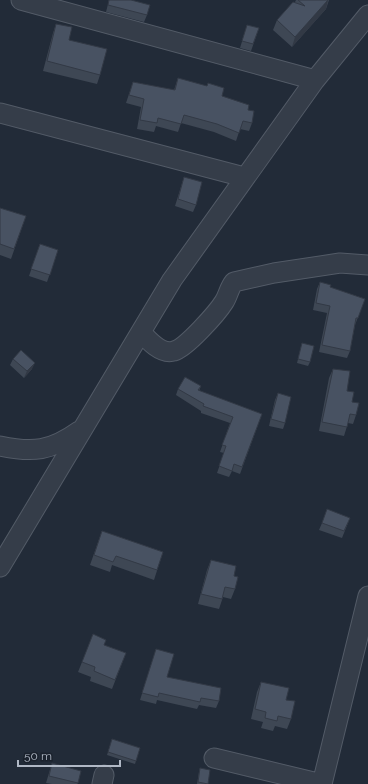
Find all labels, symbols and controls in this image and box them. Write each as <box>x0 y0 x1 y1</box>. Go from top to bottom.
scale bar <box>18 742 120 768</box>
text: 50 m <box>24 749 52 763</box>

